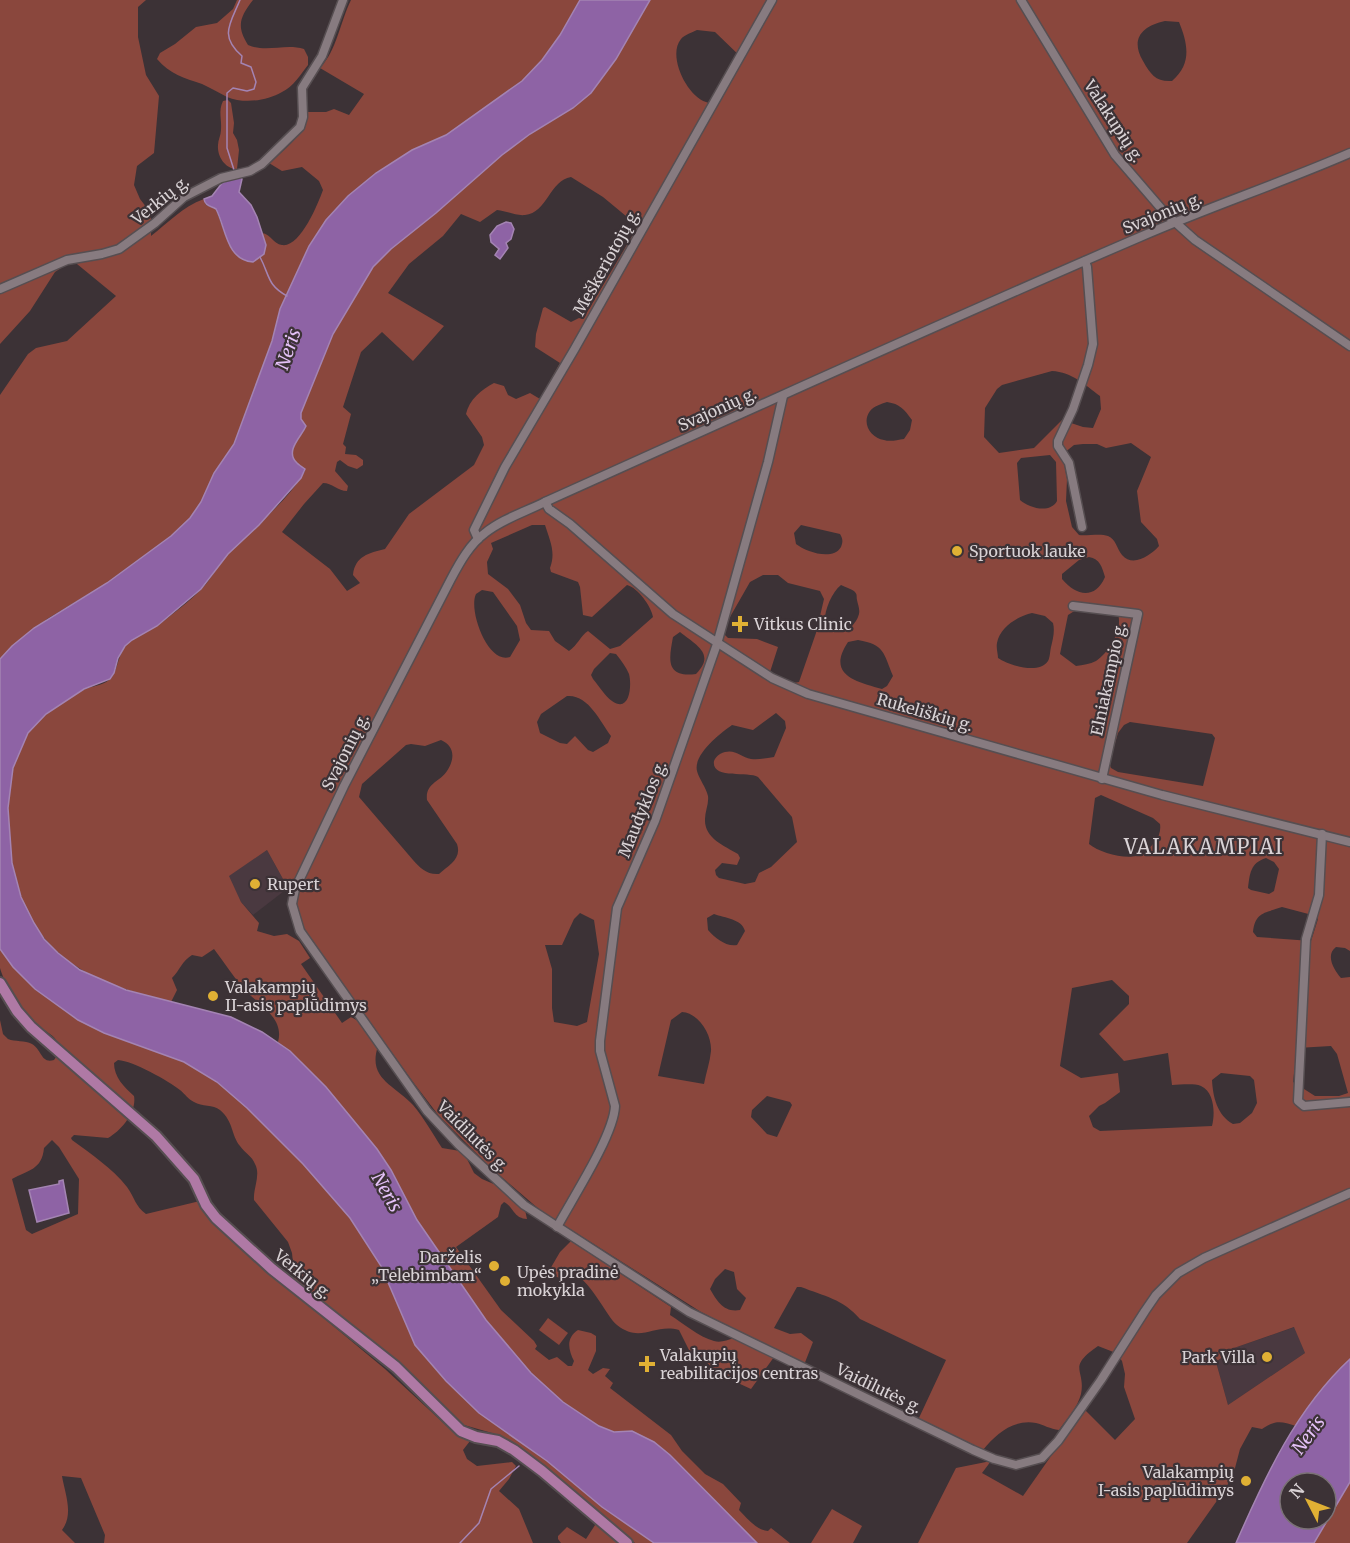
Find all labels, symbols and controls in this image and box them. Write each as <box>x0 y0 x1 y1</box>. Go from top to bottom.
street label: Valakupių g. <box>1079 75 1148 166</box>
street label: Verkių g. <box>126 171 193 229</box>
street label: Svajonių g. <box>1119 188 1205 238</box>
street label: Meškeriotojų g. <box>568 205 644 319</box>
water label: Neris <box>270 325 306 373</box>
street label: Svajonių g. <box>675 383 759 435</box>
place label: Sportuok lauke <box>969 541 1086 561</box>
marker: Sportuok lauke <box>950 544 964 558</box>
place label: Vitkus Clinic <box>753 614 852 634</box>
marker: Vitkus Clinic <box>731 615 749 633</box>
street label: Elniakampio g. <box>1086 621 1130 737</box>
street label: Rukeliškių g. <box>875 689 975 735</box>
street label: Svajonių g. <box>317 710 373 794</box>
street label: Maudyklos g. <box>614 758 670 860</box>
district label: VALAKAMPIAI <box>1123 834 1284 859</box>
place label: Rupert <box>267 874 321 894</box>
marker: Rupert <box>248 877 262 891</box>
place label: Valakampių II-asis paplūdimys <box>224 977 367 1015</box>
marker: Valakampių II-asis paplūdimys <box>206 989 220 1003</box>
street label: Vaidilutės g. <box>432 1095 513 1176</box>
water label: Neris <box>367 1168 407 1216</box>
street label: Verkių g. <box>270 1244 335 1303</box>
place label: Darželis „Telebimbam“ <box>371 1247 482 1285</box>
marker: Darželis „Telebimbam“ <box>487 1259 501 1273</box>
place label: Upės pradinė mokykla <box>517 1262 618 1300</box>
marker: Upės pradinė mokykla <box>498 1274 512 1288</box>
place label: Valakupių reabilitacijos centras <box>659 1345 819 1383</box>
place label: Park Villa <box>1181 1347 1255 1367</box>
marker: Park Villa <box>1260 1350 1274 1364</box>
marker: Valakupių reabilitacijos centras <box>638 1355 656 1373</box>
street label: Vaidilutės g. <box>832 1358 925 1417</box>
water label: Neris <box>1286 1411 1330 1459</box>
place label: Valakampių I-asis paplūdimys <box>1098 1462 1234 1500</box>
north arrow <box>1278 1471 1338 1531</box>
marker: Valakampių I-asis paplūdimys <box>1239 1474 1253 1488</box>
text: N <box>1285 1479 1309 1502</box>

